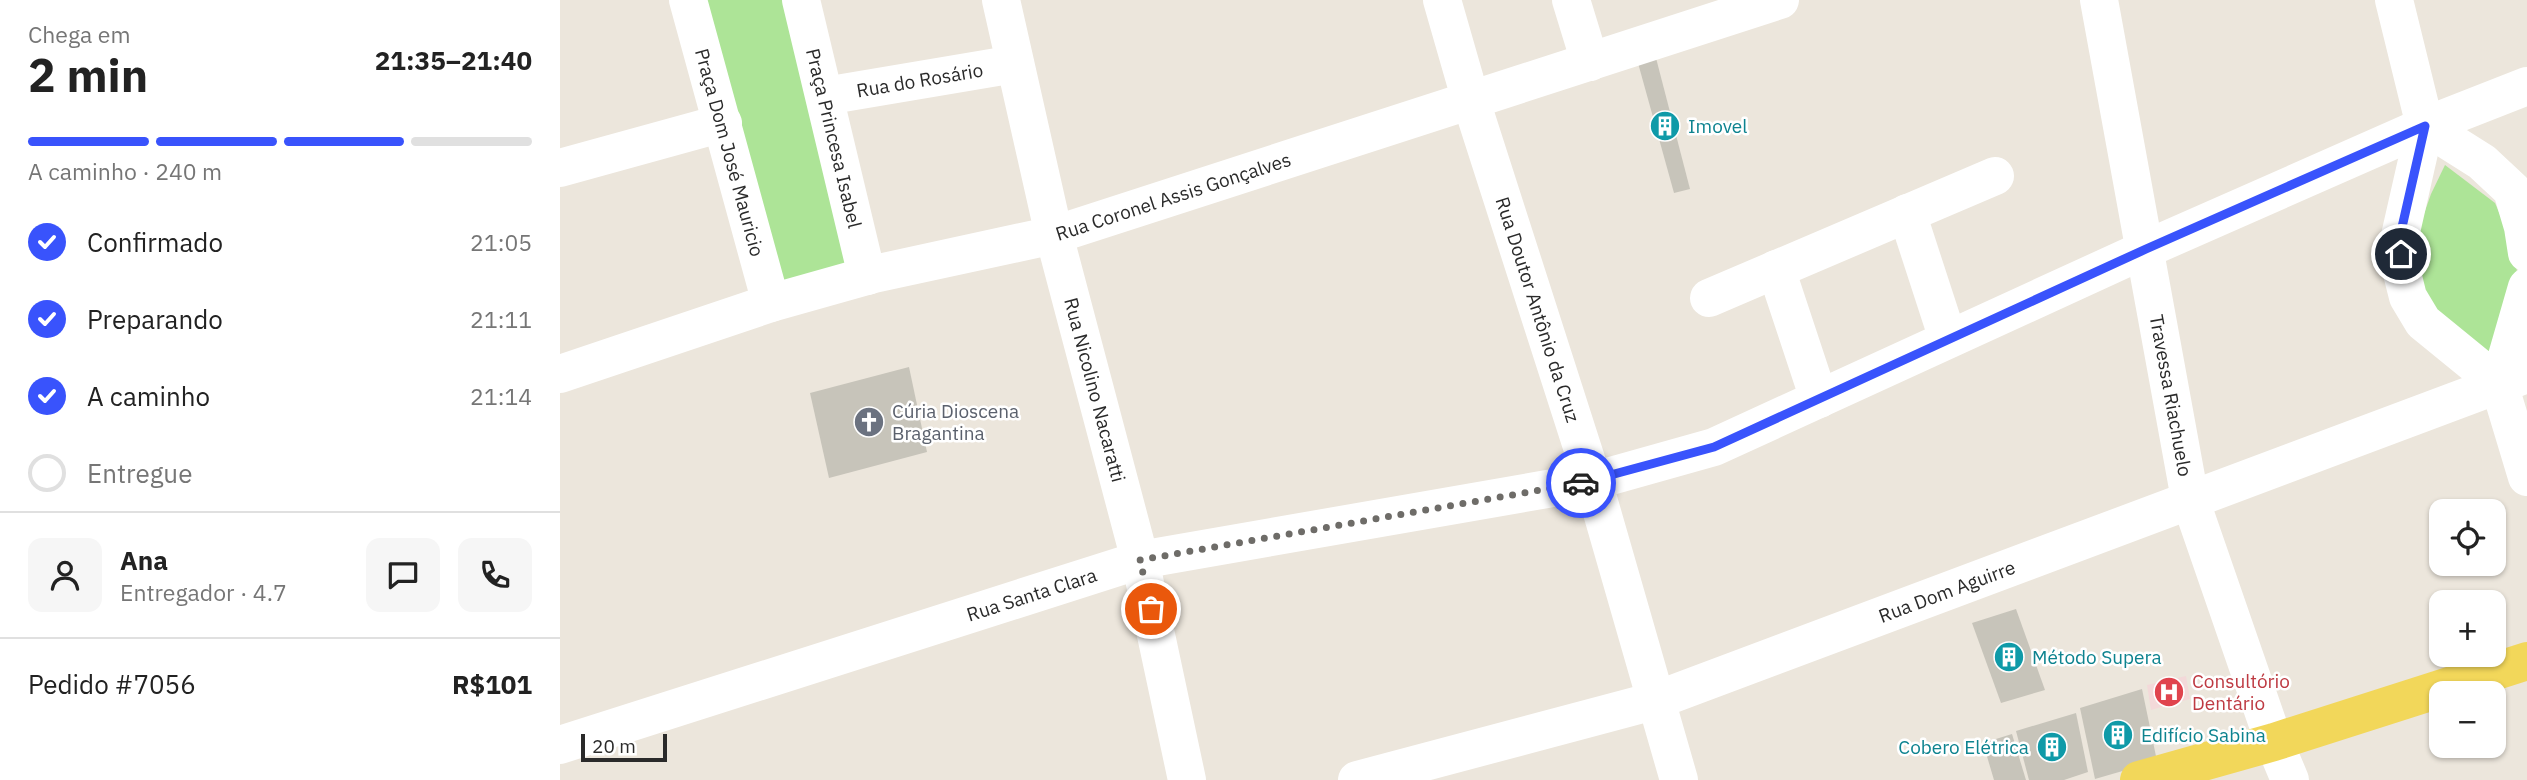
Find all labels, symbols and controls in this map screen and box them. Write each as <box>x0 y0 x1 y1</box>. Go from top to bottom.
text: Chega em <box>28 19 130 49</box>
text: 21:35–21:40 <box>375 43 532 77</box>
text: 2 min <box>28 45 148 105</box>
street label: Praça Dom José Mauricio <box>690 46 770 259</box>
street label: Praça Princesa Isabel <box>801 46 867 230</box>
street label: Rua do Rosário <box>855 58 985 103</box>
building icon: Imovel <box>1648 109 1682 143</box>
place label: Imovel <box>1688 114 1747 138</box>
street label: Rua Coronel Assis Gonçalves <box>1052 147 1294 246</box>
text: A caminho · 240 m <box>28 156 222 186</box>
street label: Rua Doutor Antônio da Cruz <box>1491 194 1585 425</box>
icon: check <box>28 223 66 261</box>
pin <box>2371 224 2431 284</box>
text: Confirmado <box>87 225 223 259</box>
text: 21:05 <box>470 227 532 257</box>
icon: home <box>2382 235 2420 273</box>
street label: Rua Nicolino Nacaratti <box>1059 295 1131 485</box>
icon: check <box>28 300 66 338</box>
text: Preparando <box>87 302 223 336</box>
text: 21:11 <box>470 304 532 334</box>
street label: Travessa Riachuelo <box>2145 313 2198 478</box>
icon: check <box>28 377 66 415</box>
text: A caminho <box>87 379 210 413</box>
text: 21:14 <box>470 381 532 411</box>
place label: Cúria Dioscena Bragantina <box>892 399 1019 445</box>
church icon: Cúria Dioscena Bragantina <box>852 405 886 439</box>
courier <box>1546 448 1616 518</box>
text: Entregue <box>87 456 192 490</box>
icon: car <box>1562 464 1600 502</box>
map controls <box>2429 499 2506 758</box>
button: locate <box>2429 499 2506 576</box>
button: person <box>28 538 102 612</box>
button: chat <box>366 538 440 612</box>
button: phone <box>458 538 532 612</box>
text: Ana <box>120 543 168 577</box>
street label: Rua Dom Aguirre <box>1875 555 2018 628</box>
street label: Rua Santa Clara <box>964 563 1100 627</box>
text: Entregador · 4.7 <box>120 577 287 607</box>
pin <box>1121 579 1181 639</box>
icon: bag <box>1132 590 1170 628</box>
button: + <box>2429 590 2506 667</box>
building icon: Método Supera <box>1992 640 2026 674</box>
place label: Método Supera <box>2032 645 2162 669</box>
text: Pedido #7056 <box>28 667 196 701</box>
text: R$101 <box>452 667 532 701</box>
place label: Consultório Dentário <box>2192 669 2290 715</box>
hospital icon: Consultório Dentário <box>2152 675 2186 709</box>
button: − <box>2429 681 2506 758</box>
building icon: Edifício Sabina <box>2101 718 2135 752</box>
place label: Edifício Sabina <box>2141 723 2266 747</box>
building icon: Cobero Elétrica <box>2035 730 2069 764</box>
scale bar <box>581 731 667 763</box>
text: 20 m <box>592 734 636 758</box>
place label: Cobero Elétrica <box>1898 735 2029 759</box>

